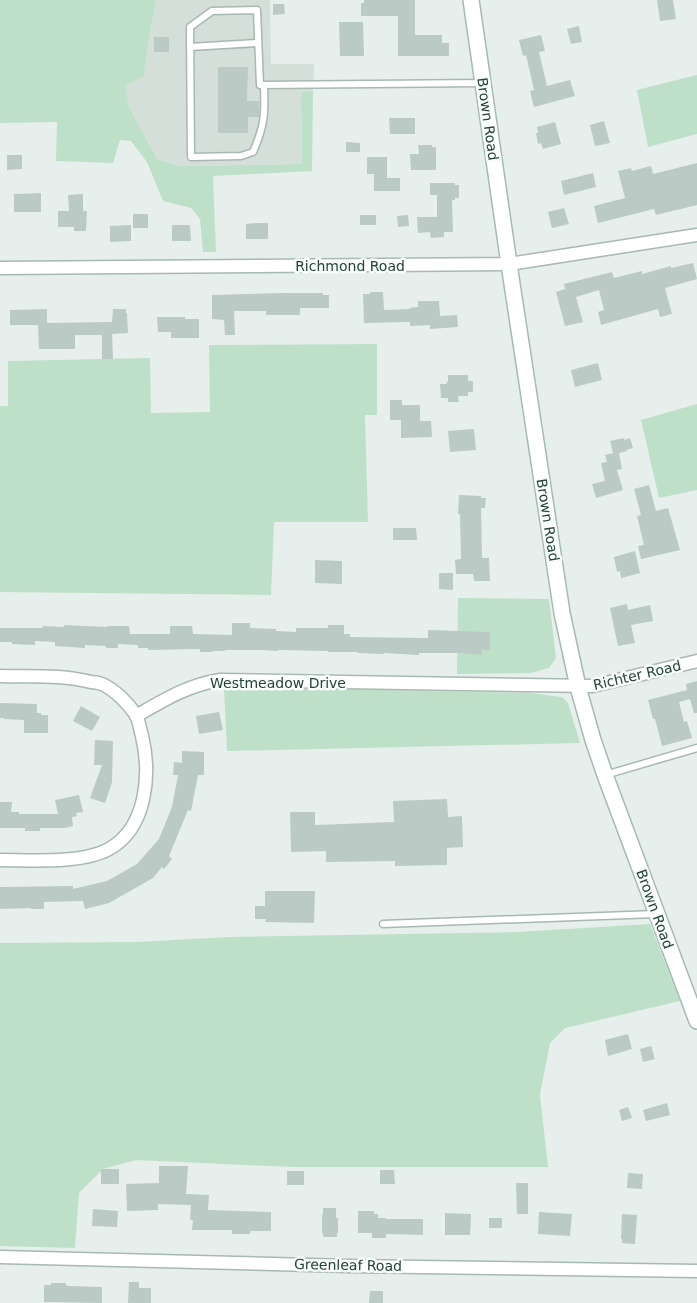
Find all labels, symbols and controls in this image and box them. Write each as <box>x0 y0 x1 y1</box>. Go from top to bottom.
street label: Brown Road <box>474 77 502 161</box>
street label: Richmond Road <box>295 258 405 274</box>
street label: Brown Road <box>534 477 562 563</box>
street label: Richter Road <box>592 657 682 693</box>
street label: Westmeadow Drive <box>210 675 346 691</box>
street label: Brown Road <box>633 867 677 951</box>
street label: Greenleaf Road <box>294 1256 402 1274</box>

